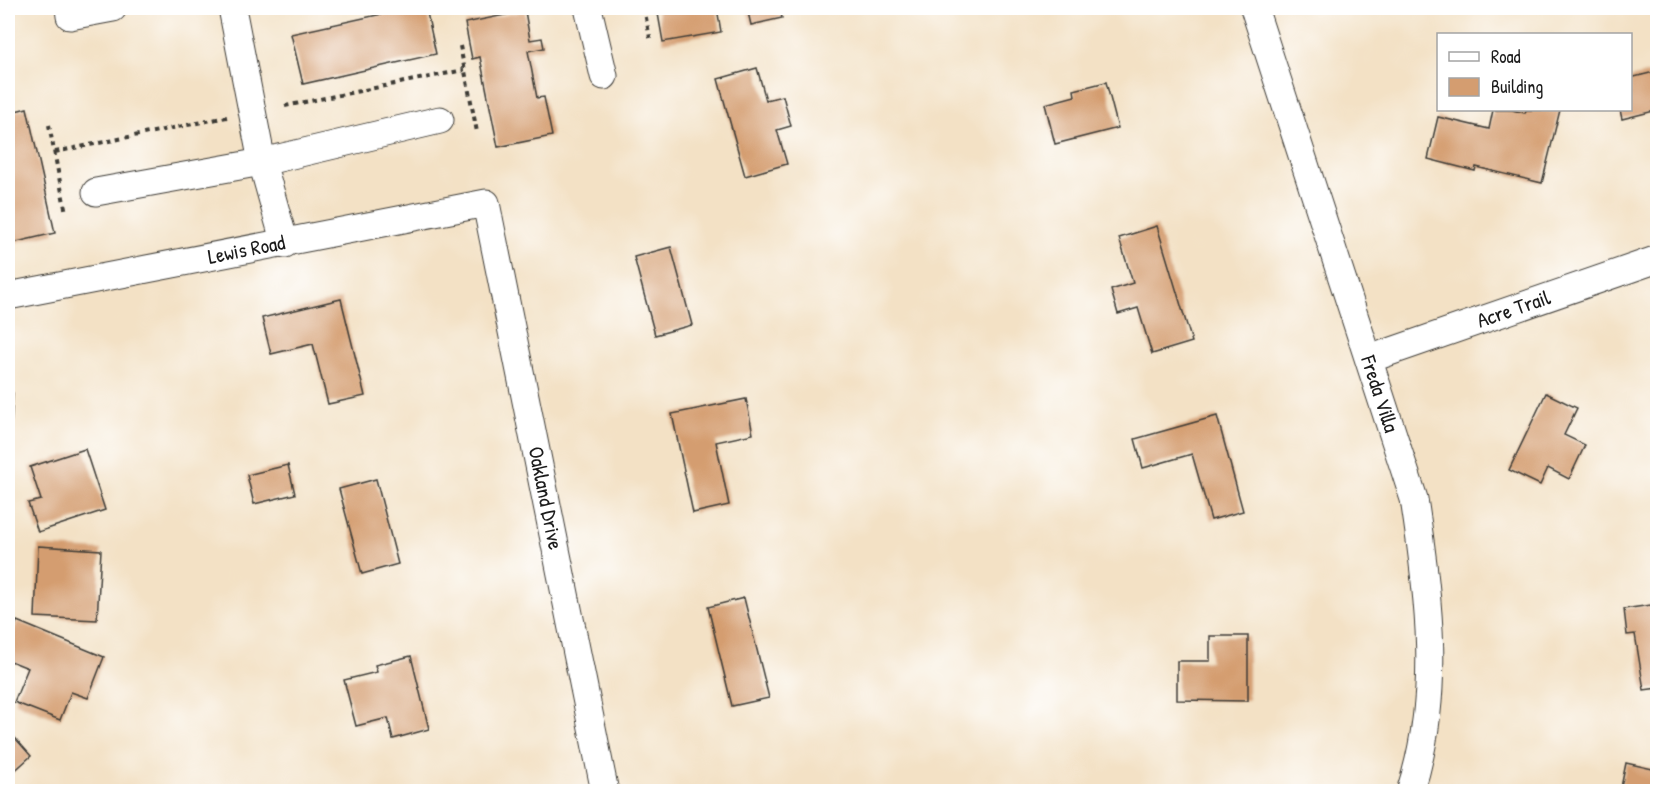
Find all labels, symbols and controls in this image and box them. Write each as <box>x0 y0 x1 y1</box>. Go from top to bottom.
legend <box>1437 33 1632 111</box>
text: Road <box>1491 44 1521 69</box>
text: Building <box>1491 74 1543 99</box>
street label: Lewis Road <box>205 227 287 271</box>
street label: Acre Trail <box>1473 282 1555 335</box>
street label: Freda Villa <box>1354 351 1406 436</box>
street label: Oakland Drive <box>522 444 571 552</box>

